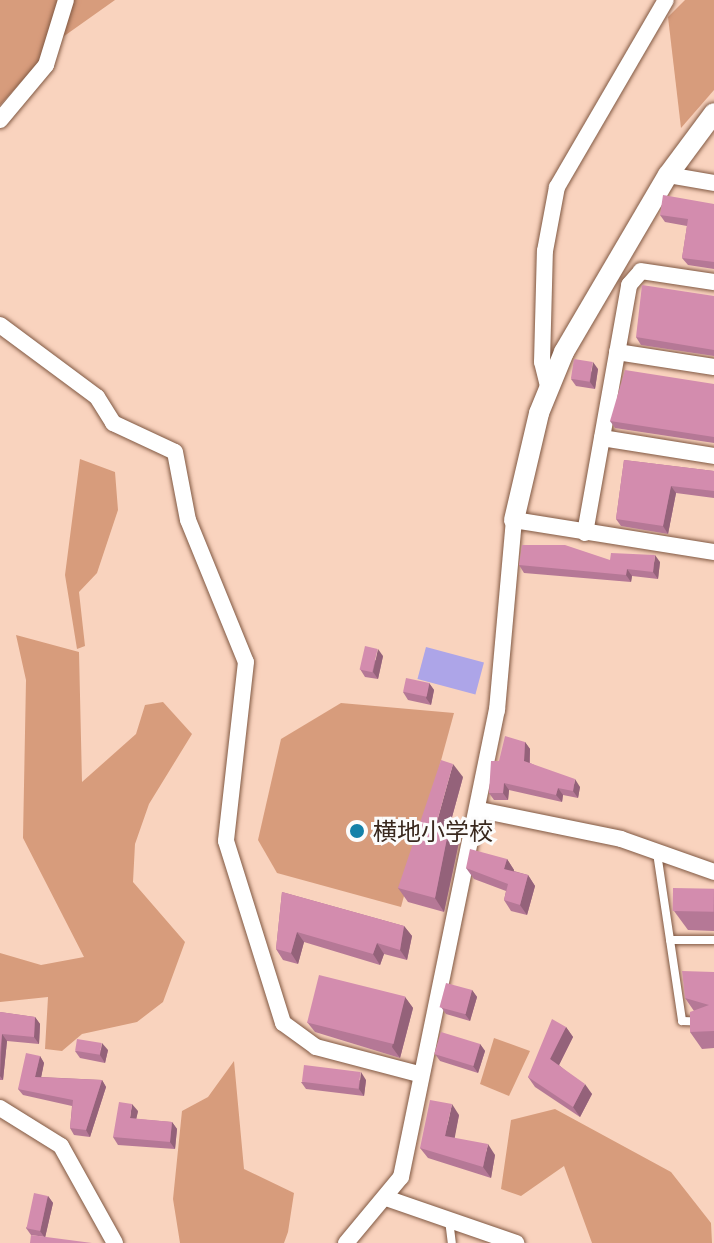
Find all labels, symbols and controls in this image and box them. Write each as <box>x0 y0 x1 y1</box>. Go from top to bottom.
place label: 横地小学校 <box>373 817 493 845</box>
marker: 横地小学校 <box>348 822 366 840</box>

